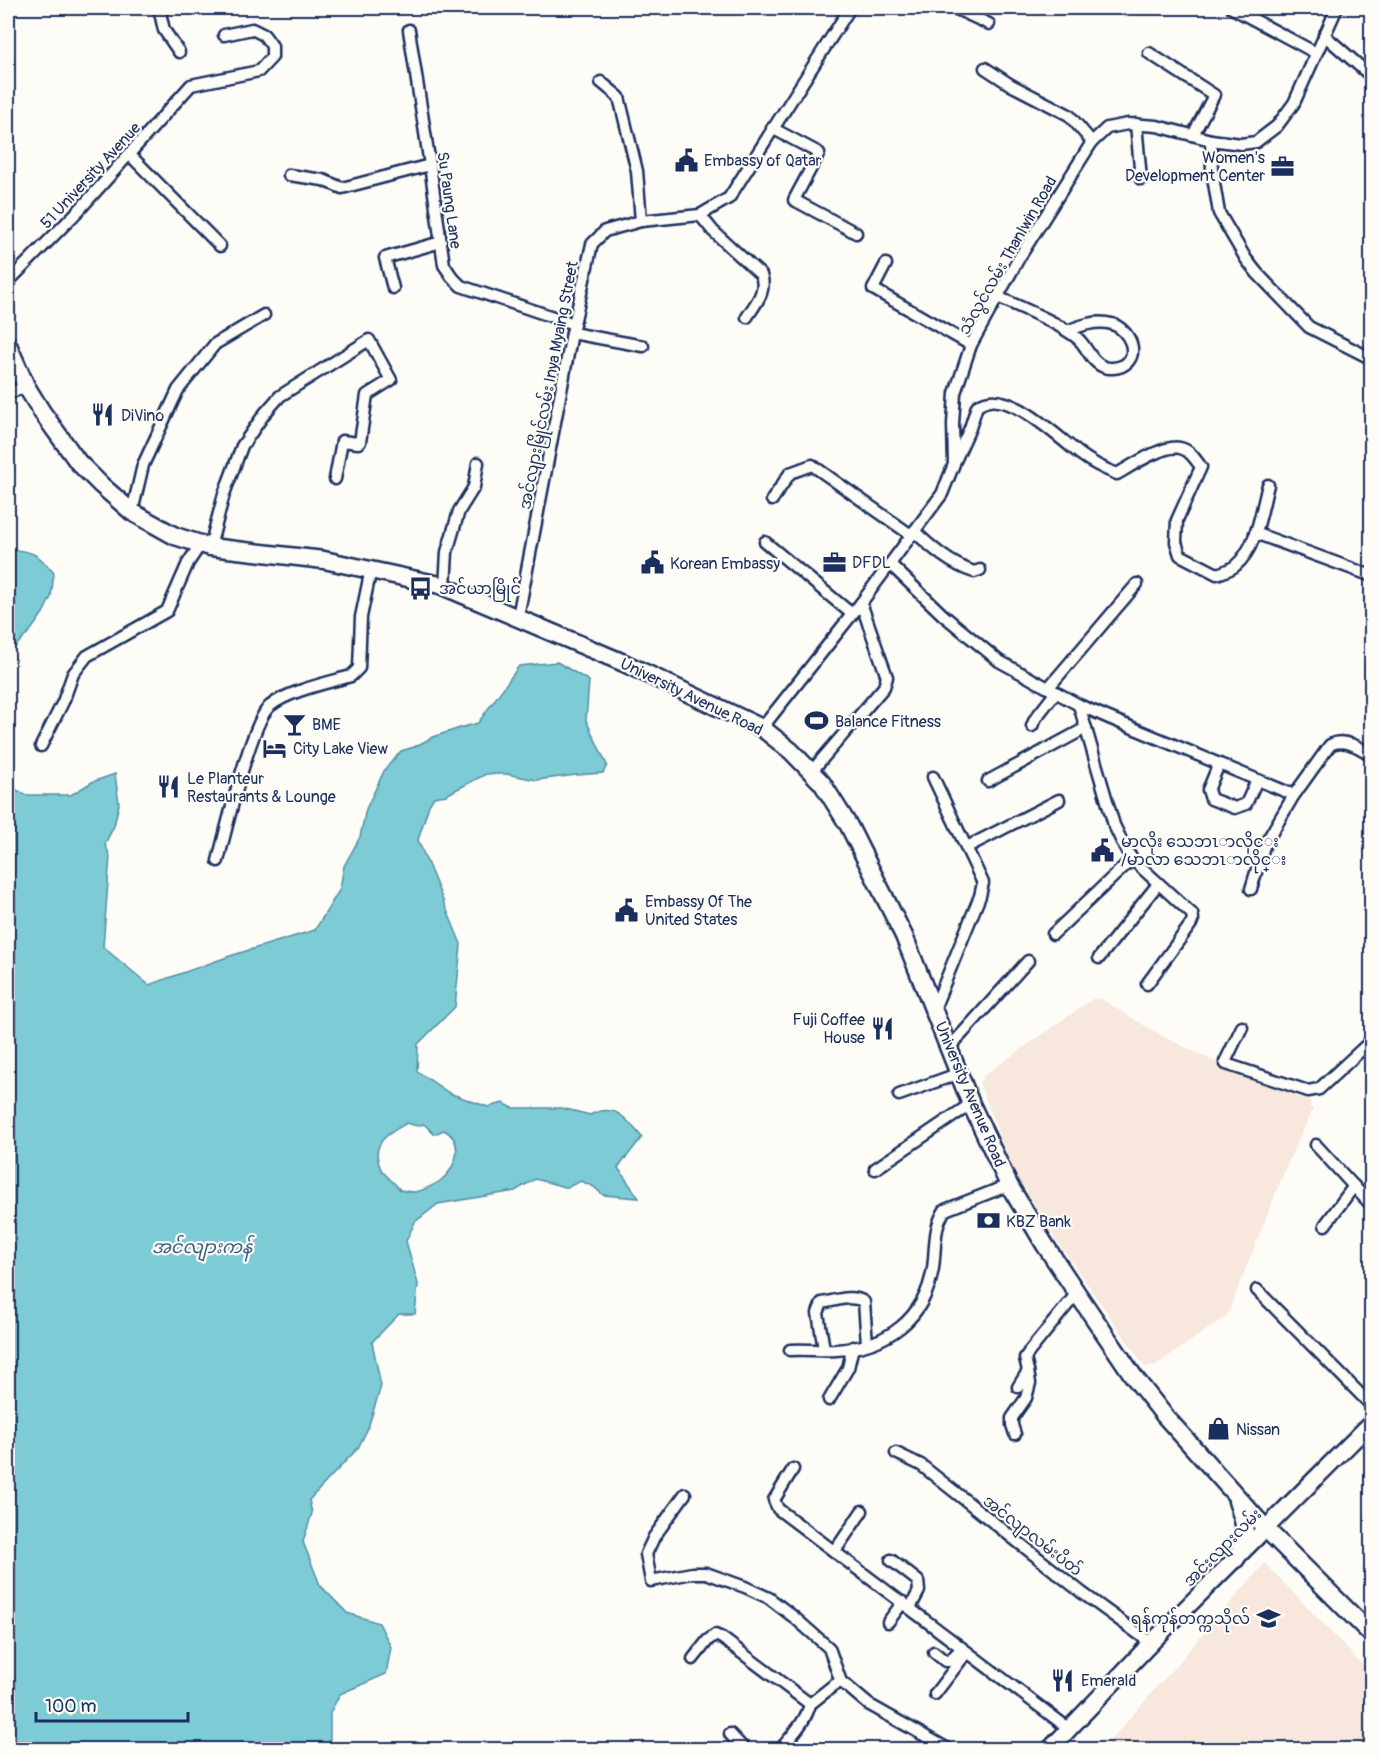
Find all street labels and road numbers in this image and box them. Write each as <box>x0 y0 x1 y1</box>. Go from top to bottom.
street label: 51 University Avenue <box>36 118 145 233</box>
street label: Su Paung Lane <box>432 150 466 250</box>
street label: သံလွင်လမ်း Thanlwin Road <box>953 172 1064 340</box>
street label: အင်လျားမြိုင်လမ်း Inya Myaing Street <box>513 258 586 512</box>
street label: University Avenue Road <box>617 654 766 740</box>
street label: University Avenue Road <box>930 1019 1010 1170</box>
street label: အင်လျာလမ်းပိတ် <box>977 1489 1087 1583</box>
street label: အင်းလျားလမ်း <box>1178 1503 1268 1593</box>

